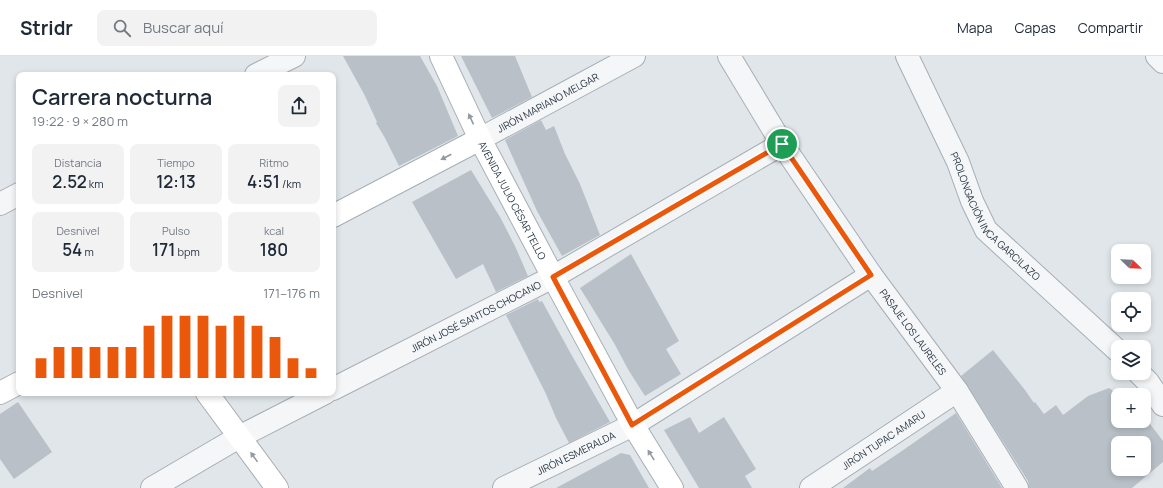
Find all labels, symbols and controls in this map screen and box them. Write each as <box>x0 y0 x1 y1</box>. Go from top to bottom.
search box <box>97 10 377 46</box>
text: Stridr <box>20 15 73 41</box>
icon: search <box>111 17 133 39</box>
text: Buscar aquí <box>143 17 224 38</box>
text: Mapa <box>957 18 993 37</box>
text: Capas <box>1015 18 1056 37</box>
text: Compartir <box>1078 18 1143 37</box>
street label: JIRÓN MARIANO MELGAR <box>494 69 601 136</box>
text: Carrera nocturna <box>32 82 212 112</box>
button: share <box>278 85 320 127</box>
text: 19:22 · 9 × 280 m <box>32 112 128 130</box>
one-way arrow <box>468 113 474 124</box>
pin <box>765 127 799 161</box>
icon: arrive <box>771 133 793 155</box>
street label: AVENIDA JULIO CÉSAR TELLO <box>475 139 550 262</box>
street label: PROLONGACIÓN INCA GARCILAZO <box>947 150 1043 283</box>
one-way arrow <box>440 154 452 160</box>
text: Distancia <box>54 155 102 170</box>
text: Tiempo <box>157 155 195 170</box>
text: Ritmo <box>259 155 289 170</box>
text: 2.52 <box>52 170 87 193</box>
text: 12:13 <box>156 170 196 193</box>
text: 4:51 <box>247 170 280 193</box>
text: km <box>87 176 104 191</box>
text: /km <box>280 176 301 191</box>
text: Desnivel <box>56 223 100 238</box>
text: Pulso <box>162 223 190 238</box>
text: kcal <box>264 223 284 238</box>
text: 54 <box>62 238 82 261</box>
text: 171 <box>152 238 175 261</box>
text: 180 <box>260 238 288 261</box>
text: m <box>82 244 94 259</box>
text: bpm <box>175 244 200 259</box>
north arrow <box>1111 244 1151 284</box>
map controls <box>1111 244 1151 476</box>
street label: JIRÓN JOSÉ SANTOS CHOCANO <box>408 277 543 355</box>
text: Desnivel <box>32 284 83 302</box>
text: 171–176 m <box>263 284 320 302</box>
street label: PASAJE LOS LAURELES <box>877 286 950 378</box>
button: locate <box>1111 292 1151 332</box>
button: layers <box>1111 340 1151 380</box>
button: + <box>1111 388 1151 428</box>
street label: JIRÓN TUPAC AMARU <box>839 407 928 473</box>
street label: JIRÓN ESMERALDA <box>534 427 618 478</box>
button: − <box>1111 436 1151 476</box>
one-way arrow <box>648 449 655 461</box>
one-way arrow <box>250 451 258 462</box>

